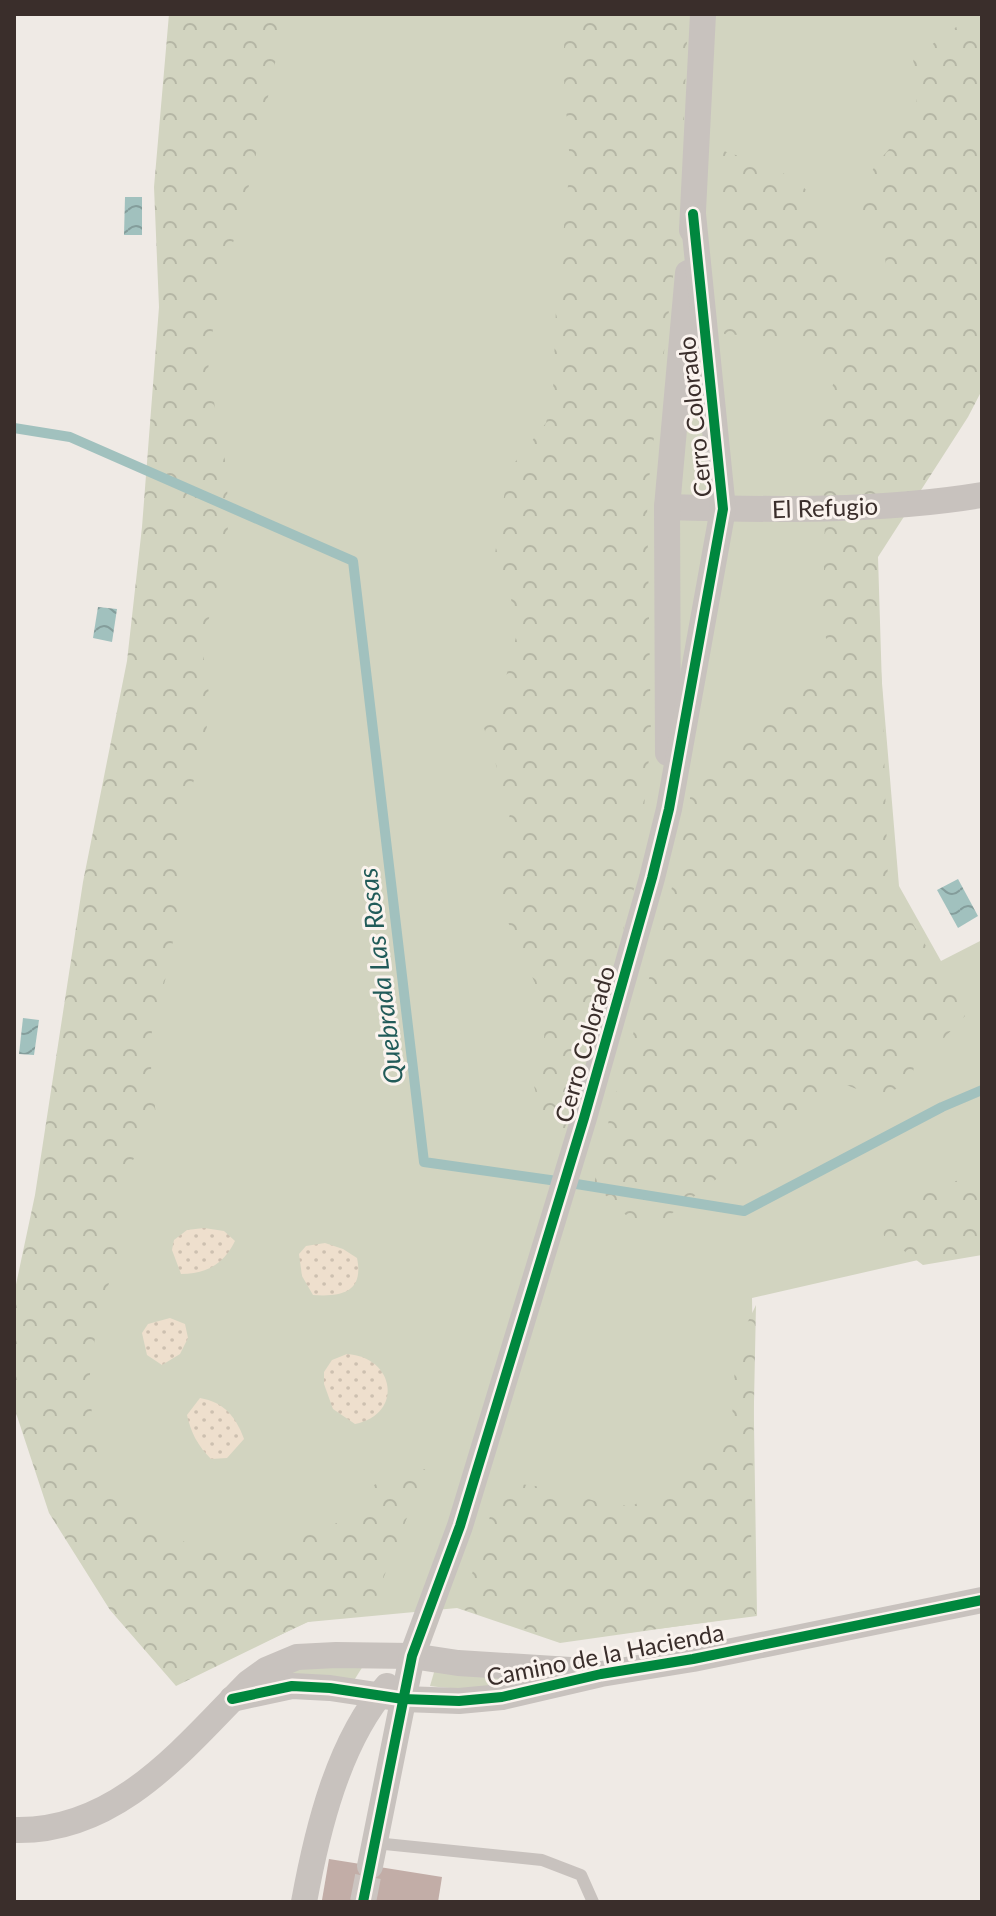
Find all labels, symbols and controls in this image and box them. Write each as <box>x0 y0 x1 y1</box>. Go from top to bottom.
street label: Cerro Colorado <box>671 335 717 499</box>
street label: El Refugio <box>772 491 878 523</box>
water label: Quebrada Las Rosas <box>351 866 409 1086</box>
street label: Cerro Colorado <box>548 962 620 1126</box>
street label: Camino de la Hacienda <box>484 1617 726 1691</box>

